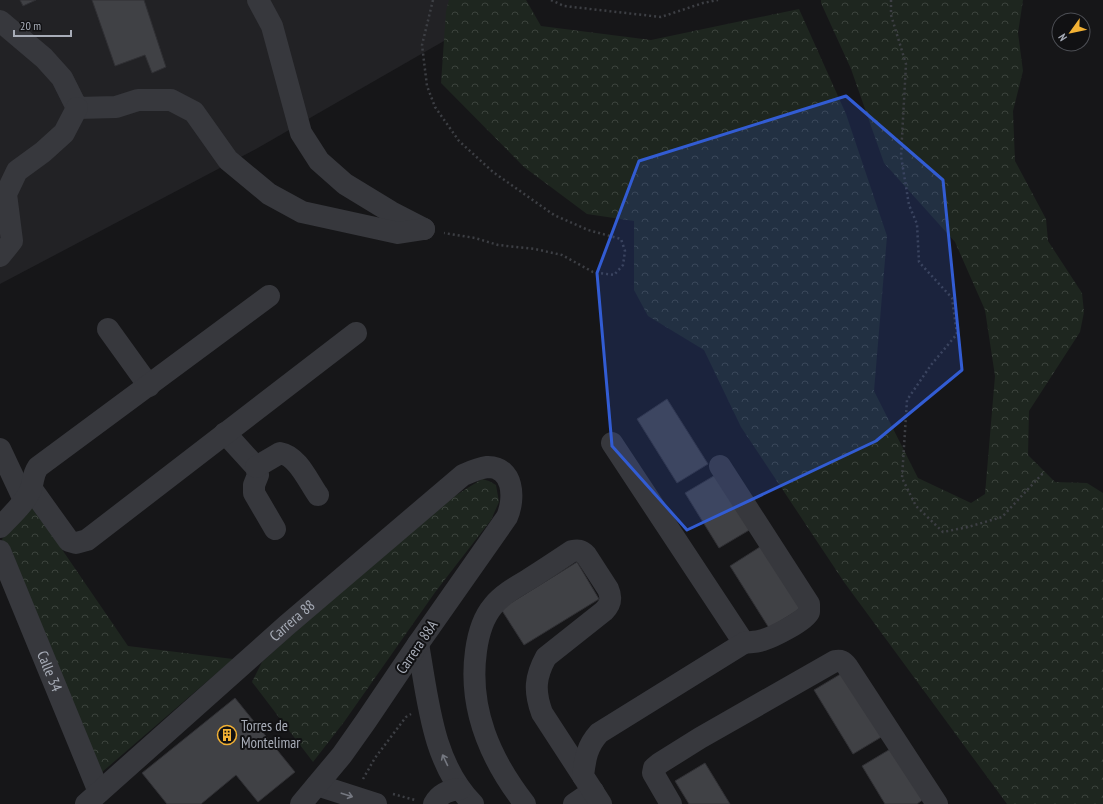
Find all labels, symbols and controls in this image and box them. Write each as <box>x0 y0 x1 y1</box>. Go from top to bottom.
scale bar <box>14 12 71 38</box>
north arrow <box>1051 12 1091 52</box>
text: 20 m <box>20 18 41 33</box>
text: N <box>1055 31 1070 44</box>
street label: Carrera 88 <box>265 595 319 645</box>
street label: Carrera 88A <box>392 615 442 677</box>
street label: Calle 34 <box>33 648 67 695</box>
place label: Torres de Montelimar <box>241 716 301 752</box>
building icon: Torres de Montelimar <box>216 724 238 746</box>
one-way arrow <box>441 754 448 766</box>
one-way arrow <box>340 792 353 799</box>

